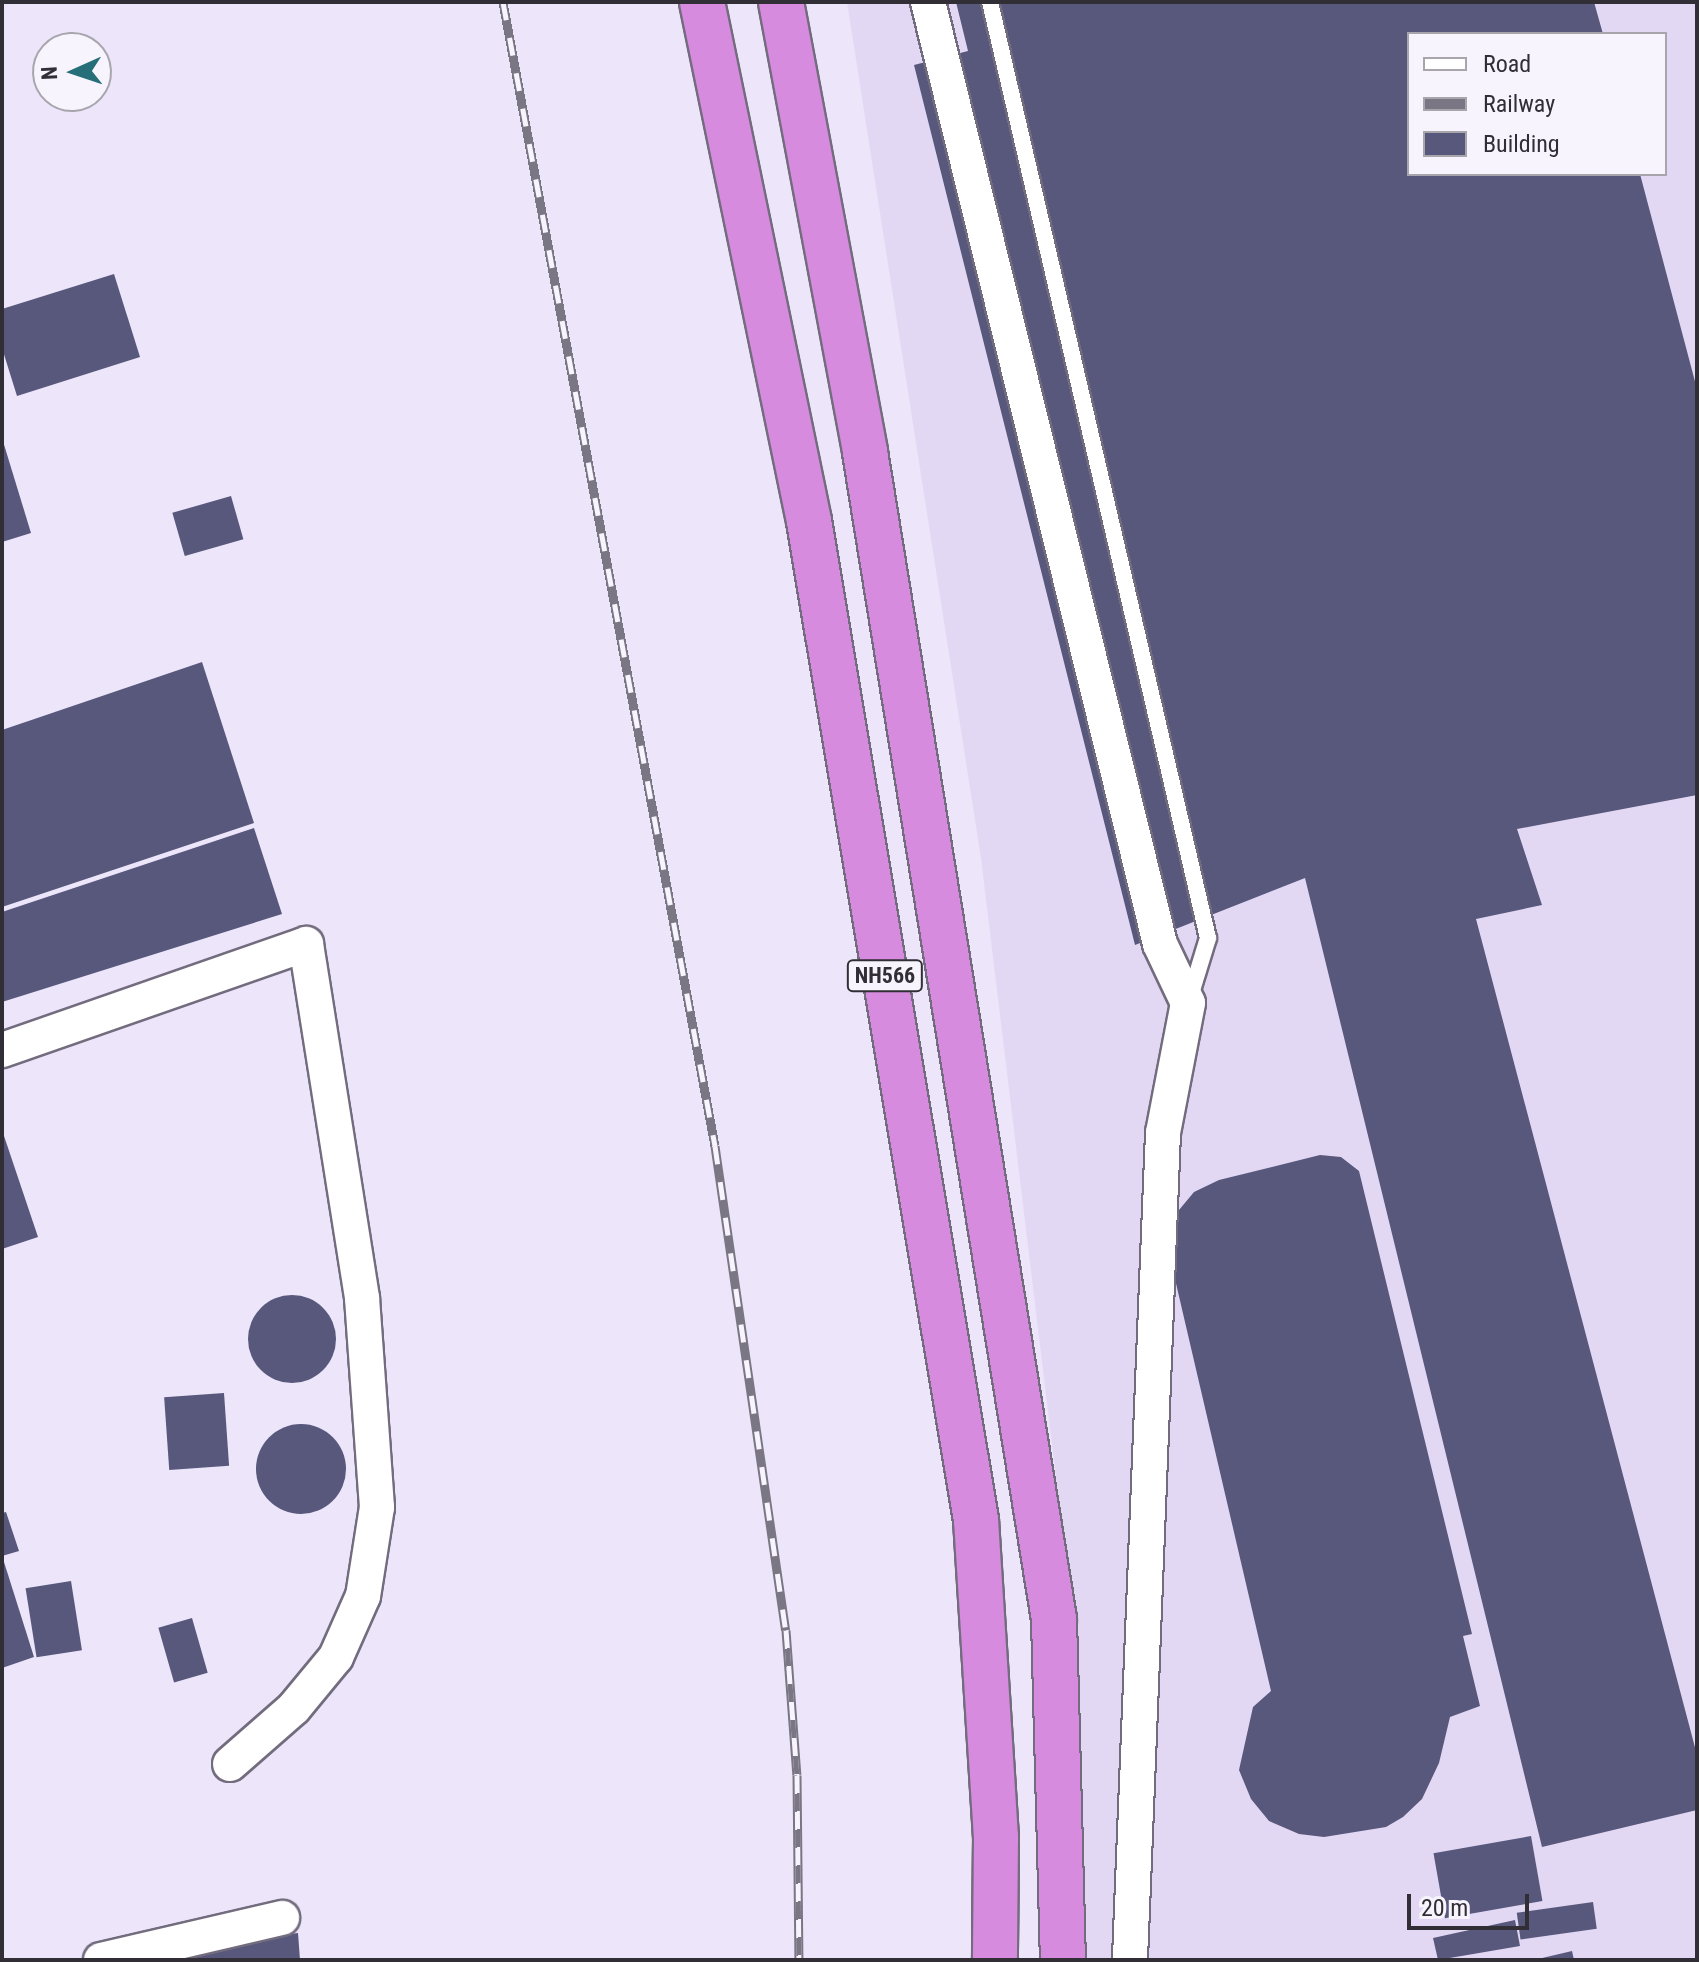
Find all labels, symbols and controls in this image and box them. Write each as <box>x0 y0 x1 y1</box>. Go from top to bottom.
north arrow <box>32 32 112 112</box>
legend <box>1407 32 1667 176</box>
text: Road <box>1483 50 1531 78</box>
text: N <box>37 66 62 81</box>
text: Railway <box>1483 90 1555 118</box>
text: Building <box>1483 130 1560 158</box>
road number: NH566 <box>845 958 925 994</box>
scale bar <box>1411 1878 1533 1928</box>
text: 20 m <box>1421 1894 1468 1922</box>

